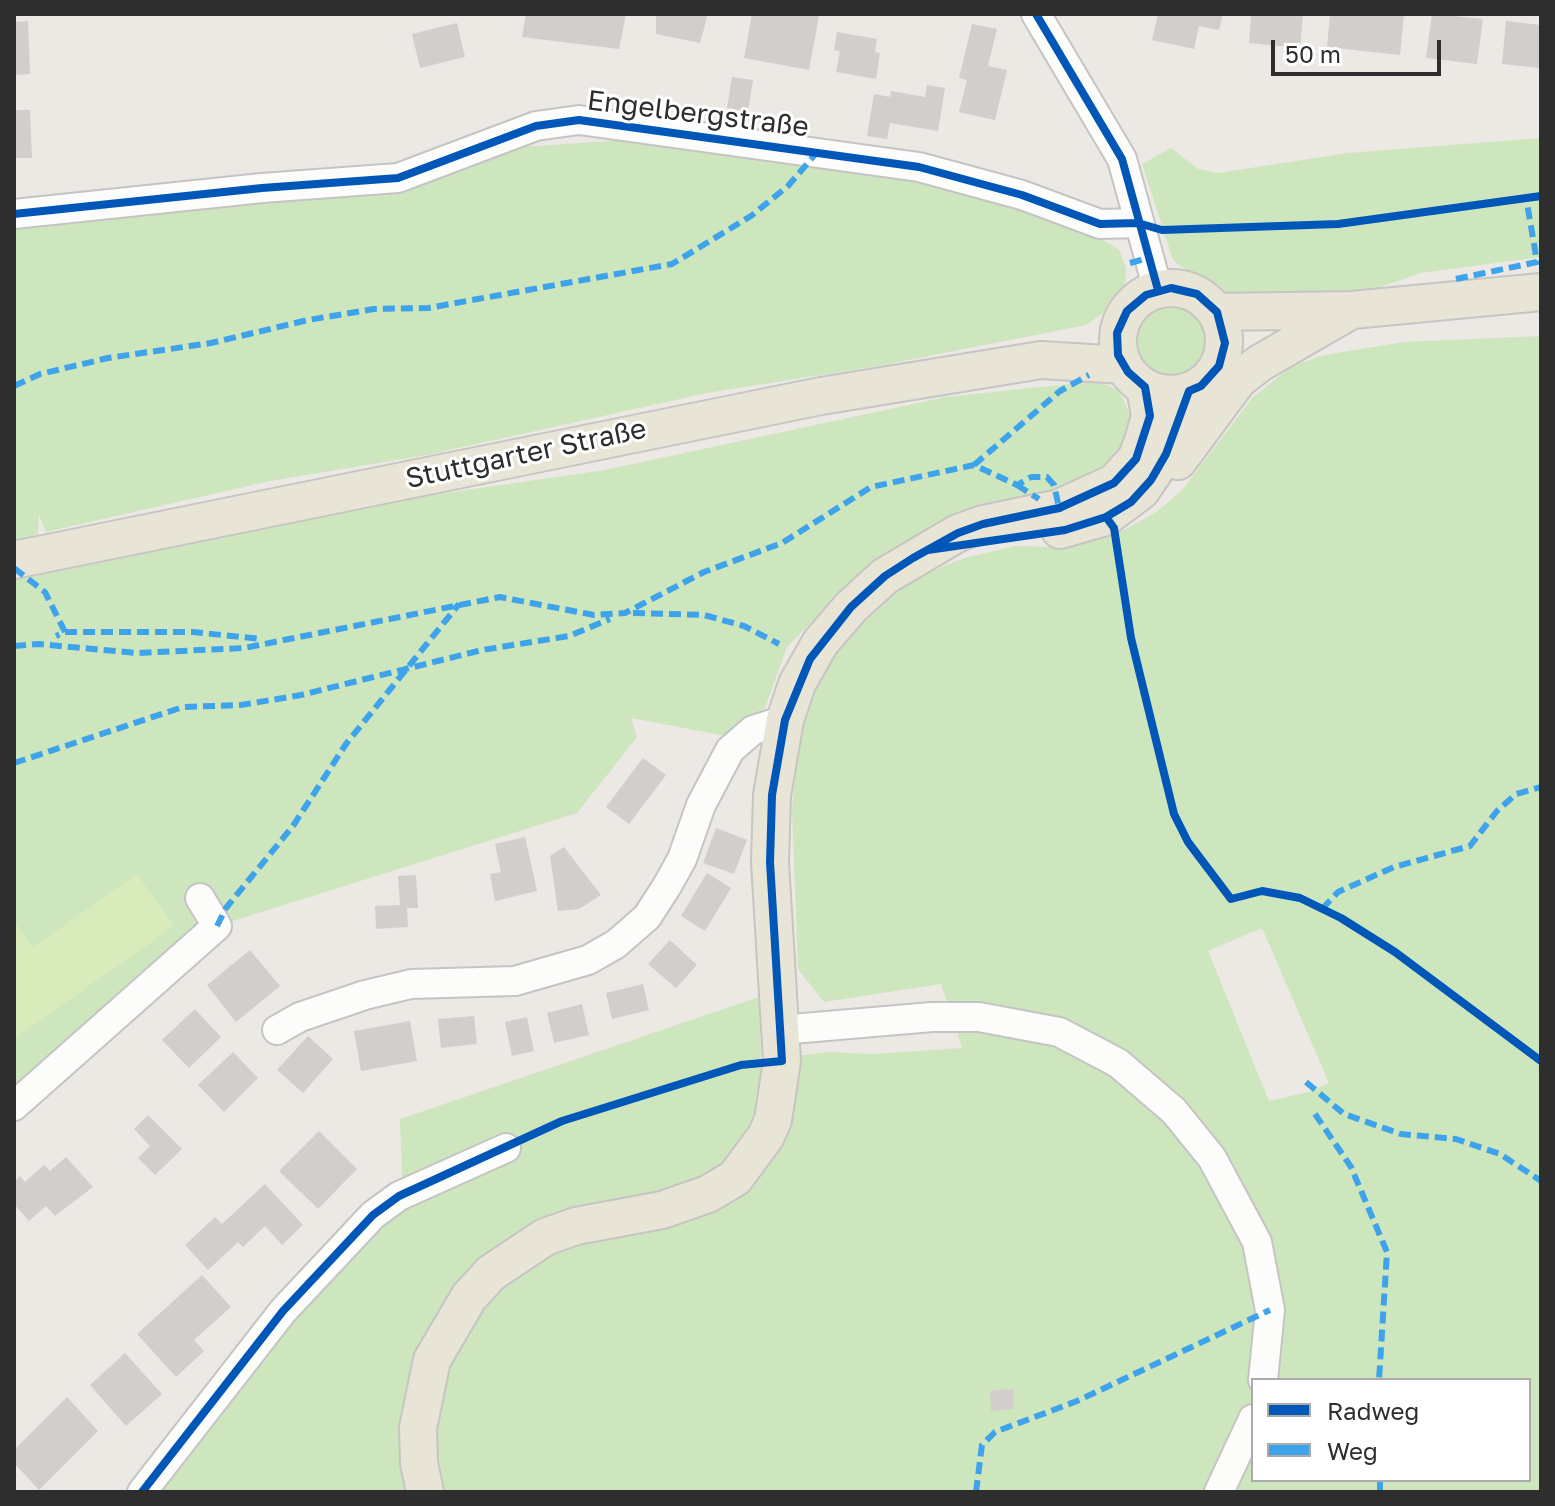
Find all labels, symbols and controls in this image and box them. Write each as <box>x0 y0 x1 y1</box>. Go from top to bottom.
scale bar <box>1275 24 1445 74</box>
text: 50 m <box>1285 39 1341 68</box>
street label: Engelbergstraße <box>585 84 811 144</box>
street label: Stuttgarter Straße <box>403 412 649 496</box>
legend <box>1251 1378 1531 1482</box>
text: Radweg <box>1327 1396 1419 1425</box>
text: Weg <box>1327 1436 1378 1465</box>

